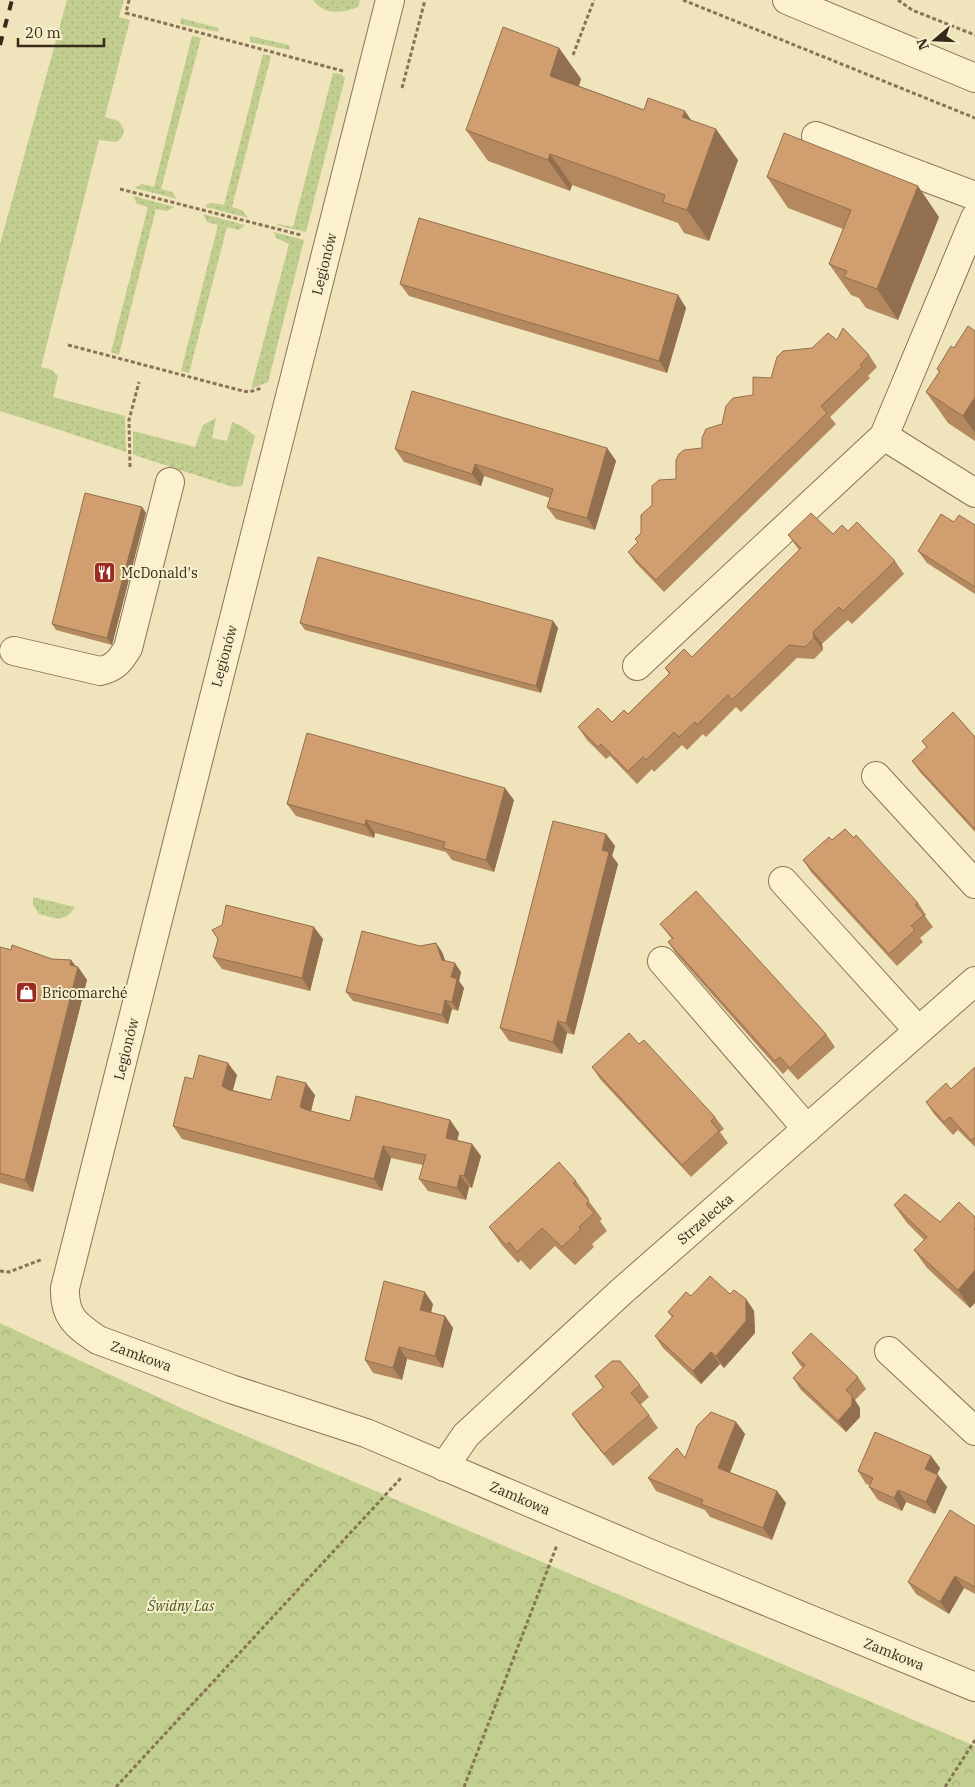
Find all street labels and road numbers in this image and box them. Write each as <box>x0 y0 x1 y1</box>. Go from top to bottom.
street label: Legionów <box>308 231 340 297</box>
street label: Legionów <box>207 623 241 689</box>
street label: Legionów <box>110 1016 142 1082</box>
street label: Strzelecka <box>673 1189 737 1248</box>
street label: Zamkowa <box>108 1337 175 1376</box>
street label: Zamkowa <box>487 1477 553 1519</box>
street label: Zamkowa <box>861 1634 927 1674</box>

